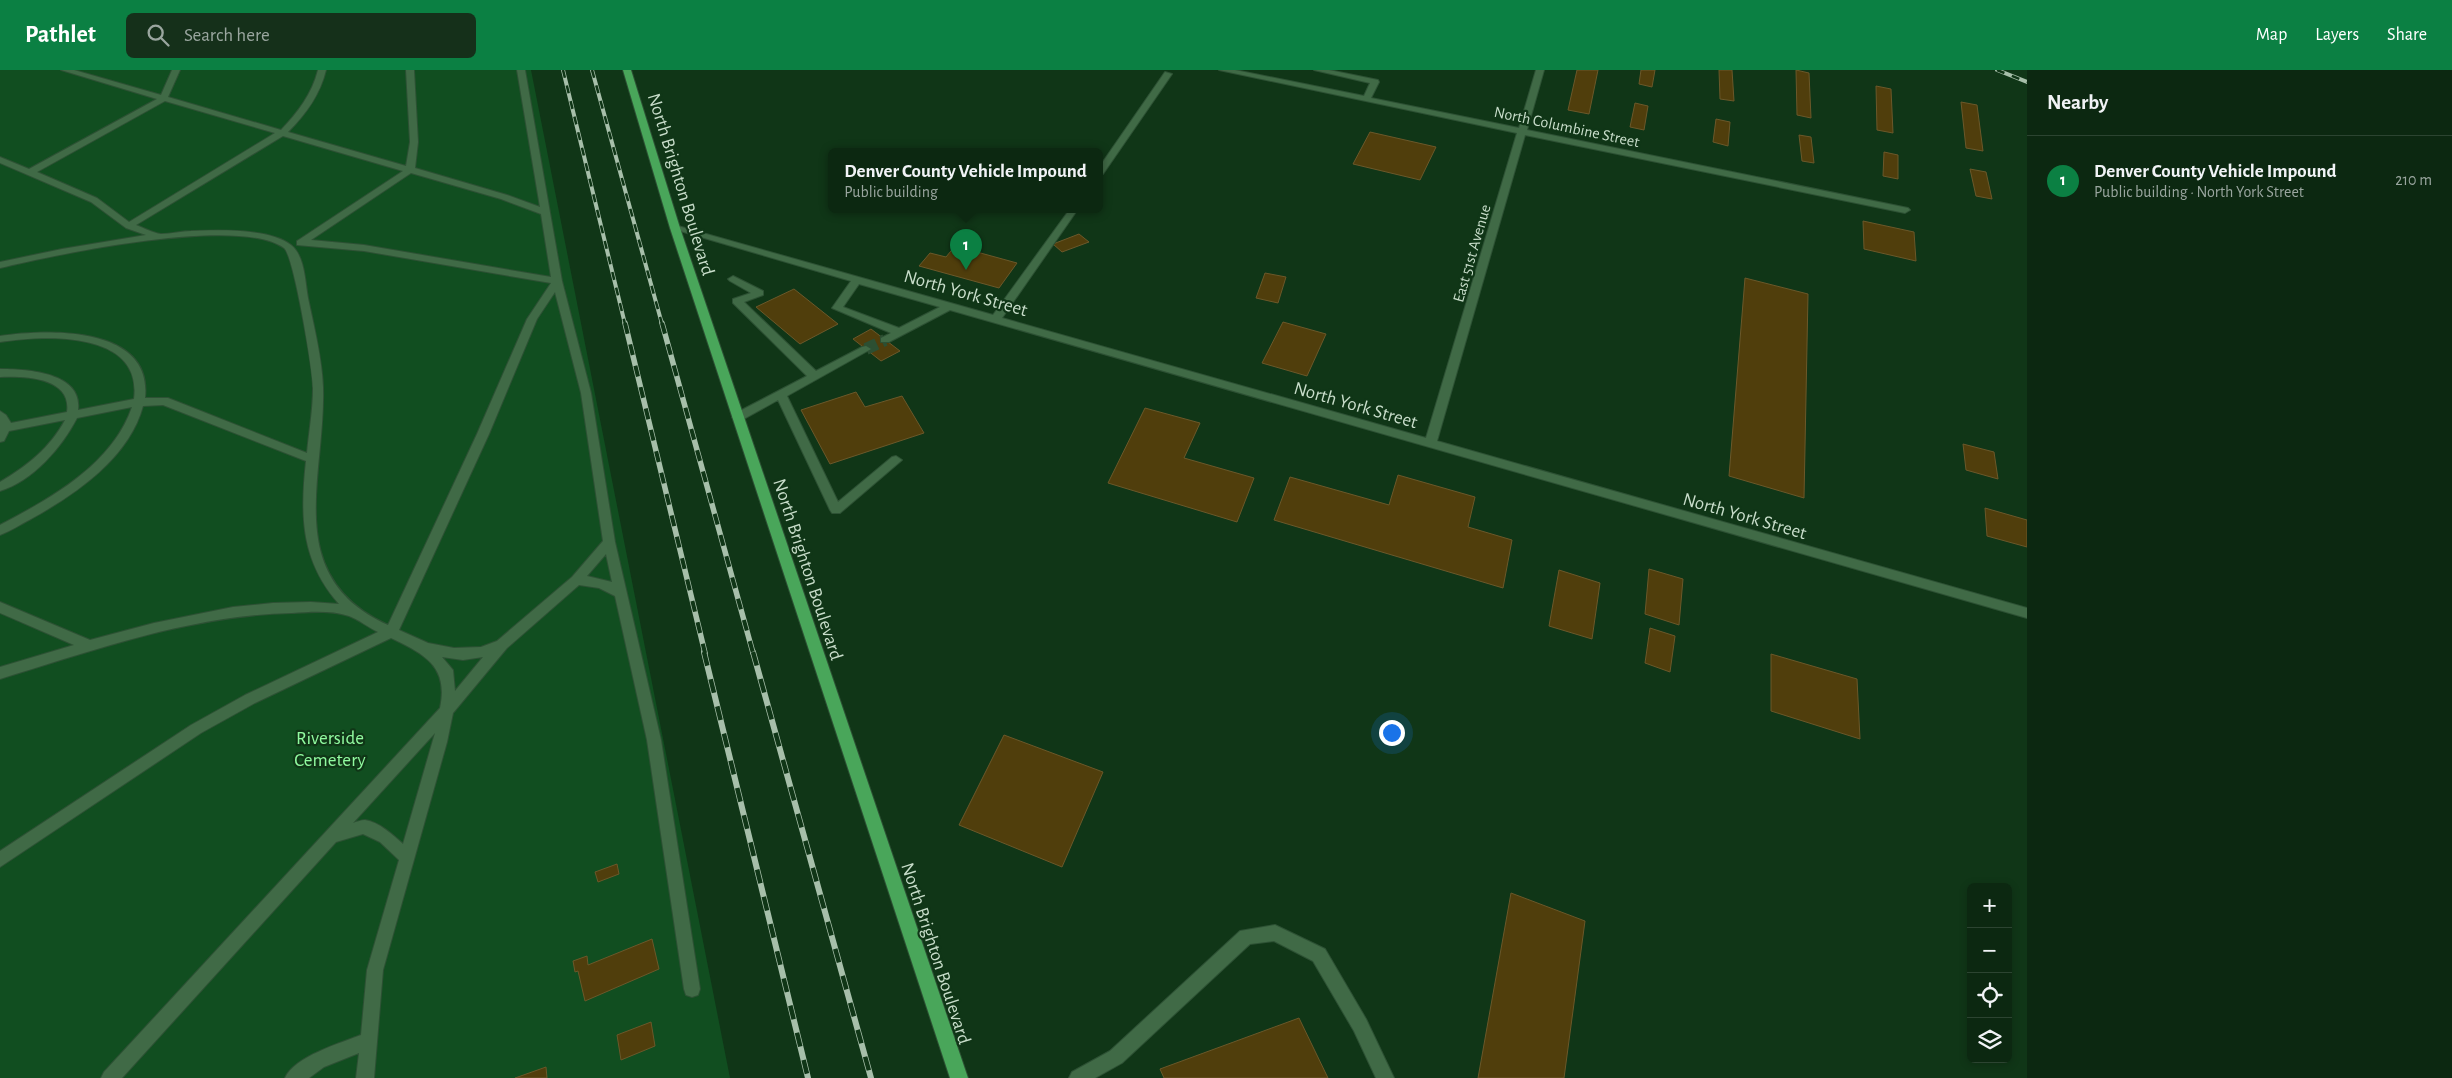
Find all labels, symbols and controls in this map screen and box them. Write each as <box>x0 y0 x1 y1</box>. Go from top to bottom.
search box <box>126 13 476 58</box>
icon: search <box>144 21 172 49</box>
text: Pathlet <box>25 23 96 47</box>
text: Search here <box>184 26 270 45</box>
text: Map <box>2256 26 2287 44</box>
text: Layers <box>2315 26 2359 44</box>
text: Share <box>2387 26 2427 44</box>
street label: North Brighton Boulevard <box>644 91 717 278</box>
text: Nearby <box>2047 92 2108 113</box>
street label: North Columbine Street <box>1493 104 1641 150</box>
popup <box>828 148 1103 213</box>
text: Denver County Vehicle Impound <box>844 162 1087 181</box>
text: Denver County Vehicle Impound <box>2094 162 2337 181</box>
text: 1 <box>2060 172 2066 188</box>
text: 210 m <box>2395 172 2432 188</box>
text: Public building <box>844 184 938 200</box>
text: Public building · North York Street <box>2094 184 2304 200</box>
street label: East 51st Avenue <box>1450 203 1494 304</box>
pin: 1 <box>950 229 982 270</box>
street label: North York Street <box>902 267 1030 320</box>
street label: North York Street <box>1292 379 1420 432</box>
street label: North Brighton Boulevard <box>769 476 846 663</box>
street label: North York Street <box>1681 490 1809 543</box>
your location <box>1379 720 1405 746</box>
park label: Riverside Cemetery <box>294 729 366 770</box>
street label: North Brighton Boulevard <box>897 860 974 1047</box>
map controls <box>1967 883 2012 1063</box>
button: + <box>1967 883 2012 928</box>
button: − <box>1967 928 2012 973</box>
button: locate <box>1967 973 2012 1018</box>
button: layers <box>1967 1018 2012 1063</box>

